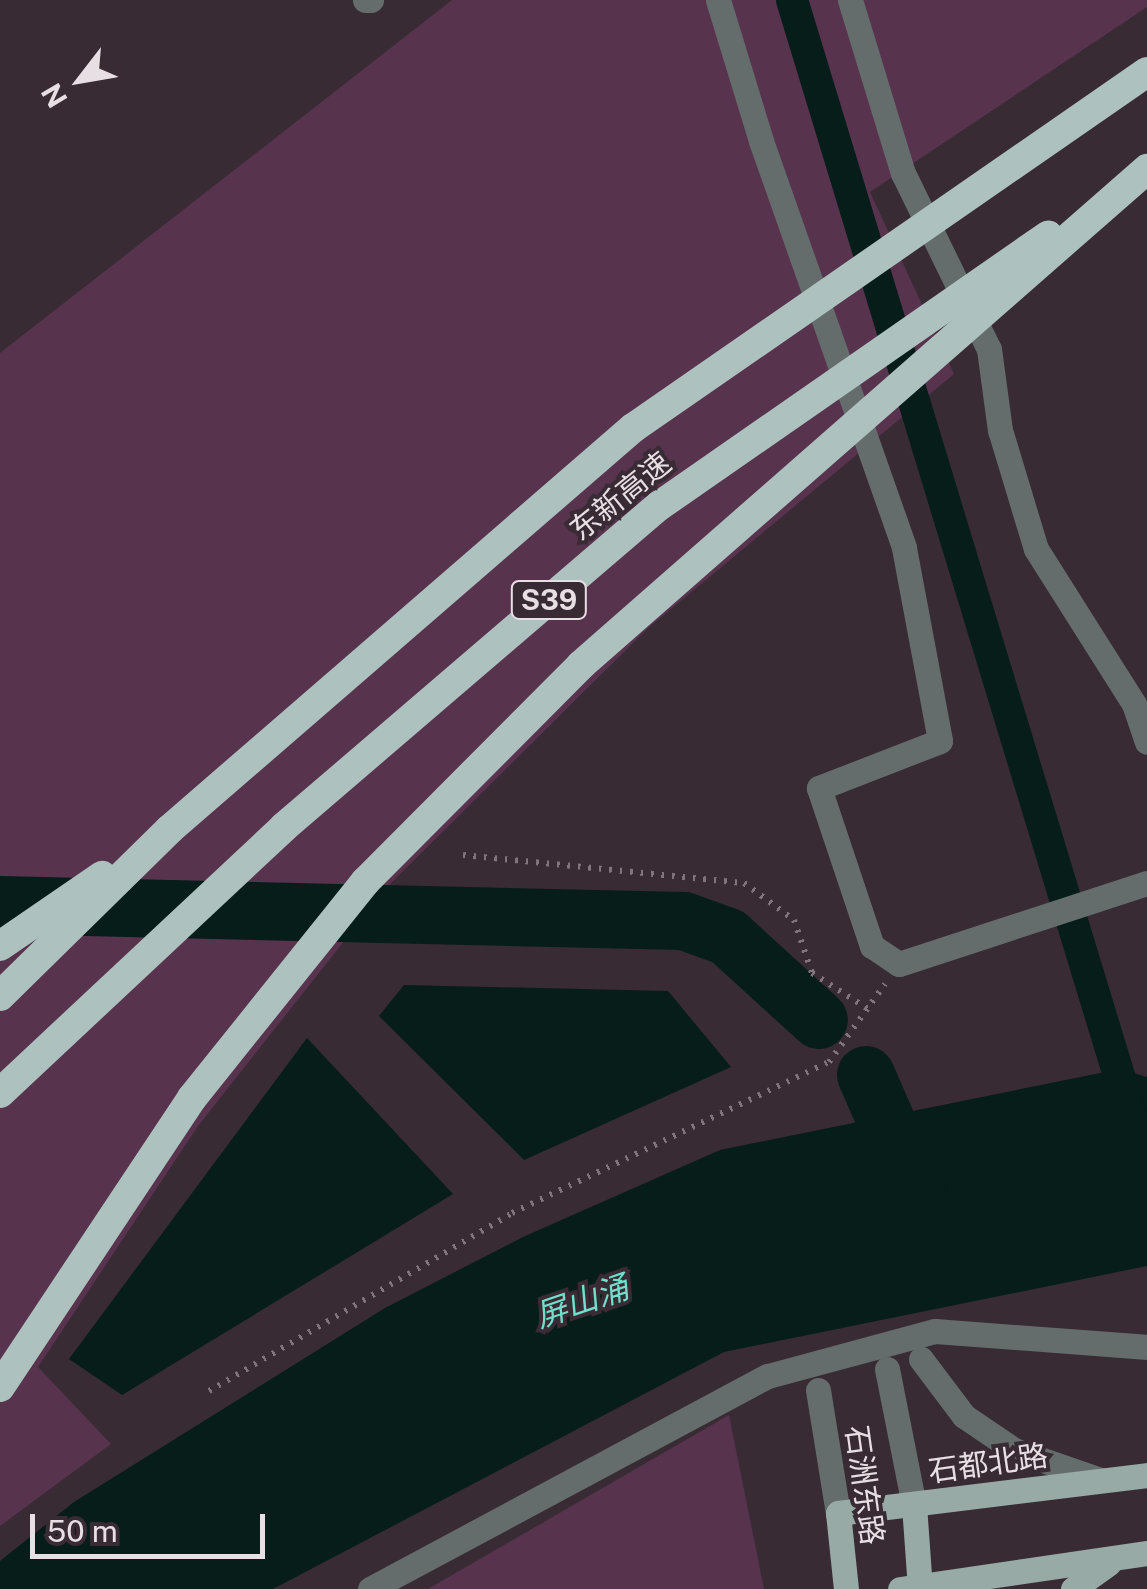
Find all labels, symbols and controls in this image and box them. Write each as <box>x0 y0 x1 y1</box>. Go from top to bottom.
north arrow <box>30 30 130 130</box>
text: N <box>34 78 74 114</box>
street label: 东新高速 <box>562 444 678 548</box>
road number: S39 <box>509 577 589 623</box>
water label: 屏山涌 <box>530 1268 634 1336</box>
street label: 石洲东路 <box>839 1423 891 1547</box>
street label: 石都北路 <box>926 1437 1050 1489</box>
scale bar <box>35 1494 270 1556</box>
text: 50 m <box>47 1513 118 1549</box>

